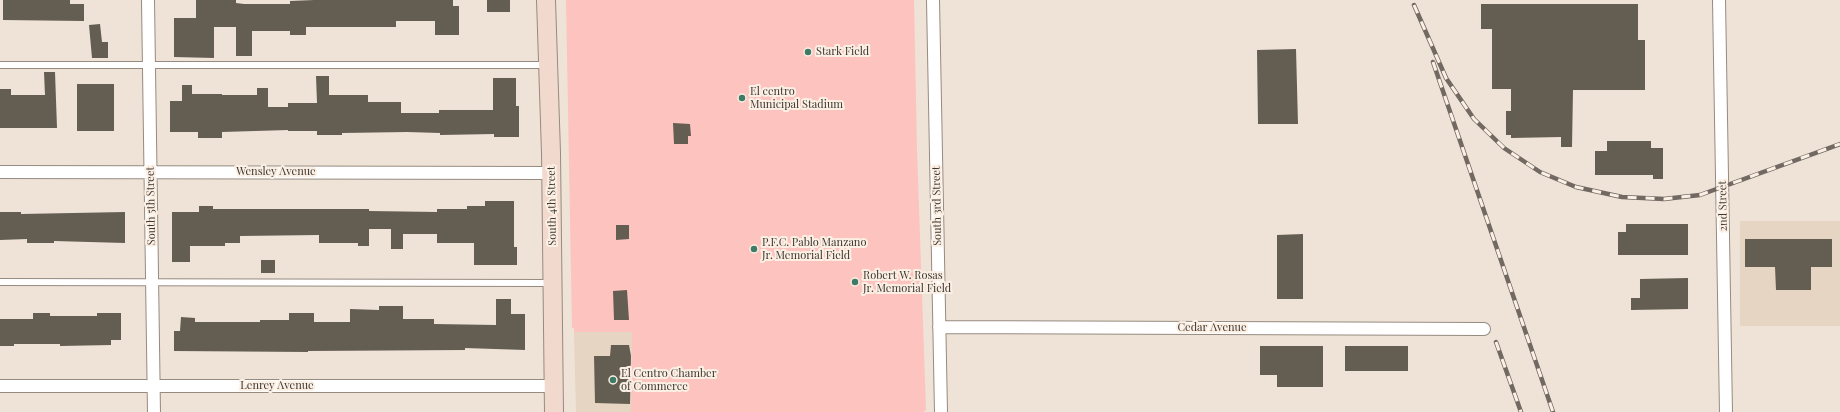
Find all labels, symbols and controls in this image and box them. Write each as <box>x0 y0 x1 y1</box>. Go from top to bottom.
place label: Stark Field <box>816 45 869 59</box>
marker: Stark Field <box>803 47 813 57</box>
place label: El centro Municipal Stadium <box>750 85 843 111</box>
marker: El centro Municipal Stadium <box>737 93 747 103</box>
street label: Wensley Avenue <box>236 165 316 179</box>
street label: South 4th Street <box>545 166 559 246</box>
street label: South 3rd Street <box>930 166 944 246</box>
street label: South 5th Street <box>144 167 158 245</box>
street label: 2nd Street <box>1716 181 1730 231</box>
place label: P.F.C. Pablo Manzano Jr. Memorial Field <box>762 236 866 262</box>
marker: P.F.C. Pablo Manzano Jr. Memorial Field <box>749 244 759 254</box>
place label: Robert W. Rosas Jr. Memorial Field <box>863 269 951 295</box>
marker: Robert W. Rosas Jr. Memorial Field <box>850 277 860 287</box>
street label: Cedar Avenue <box>1178 321 1246 335</box>
place label: El Centro Chamber of Commerce <box>621 367 717 393</box>
marker: El Centro Chamber of Commerce <box>608 375 618 385</box>
street label: Lenrey Avenue <box>240 379 314 393</box>

